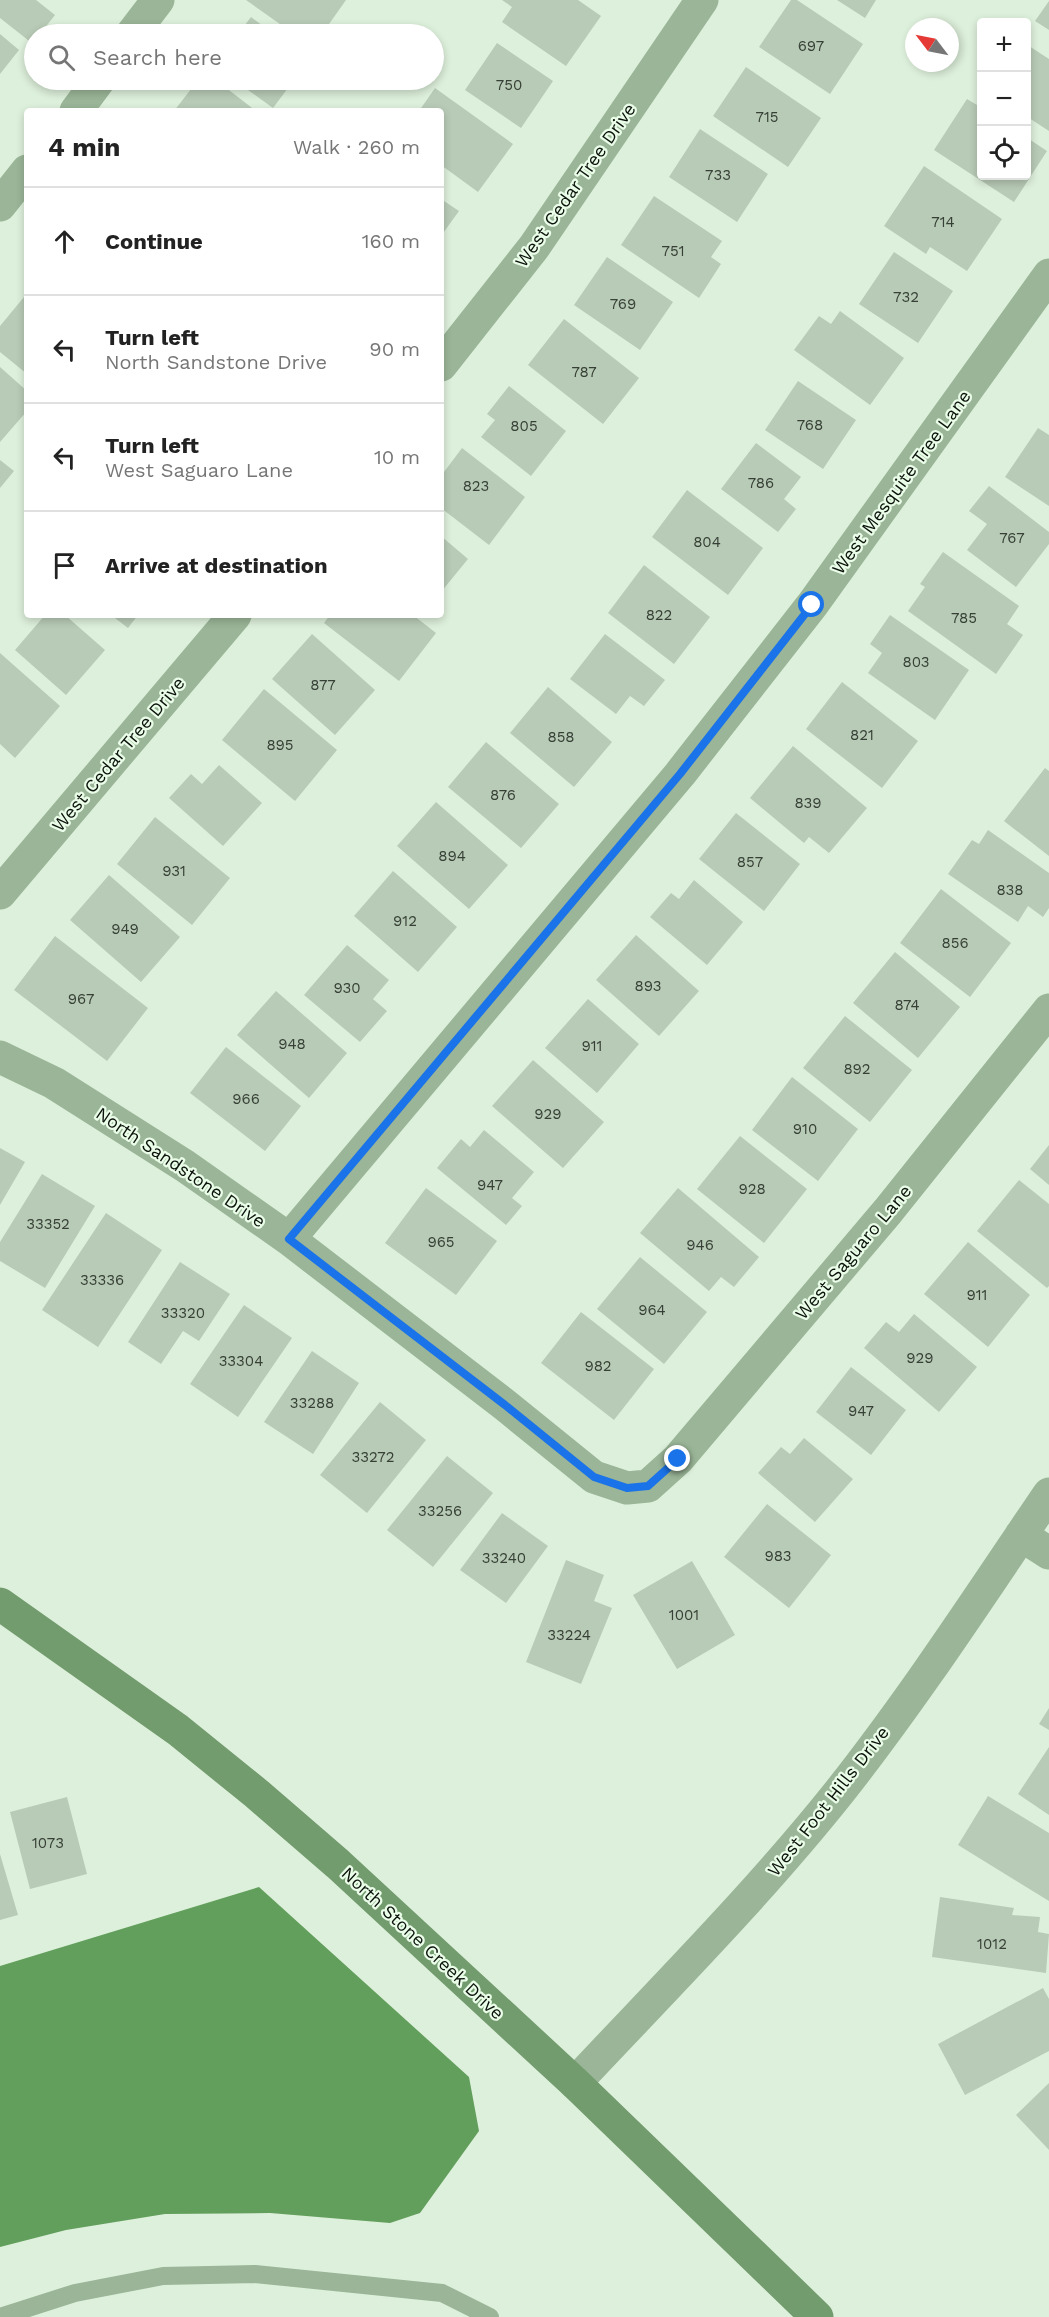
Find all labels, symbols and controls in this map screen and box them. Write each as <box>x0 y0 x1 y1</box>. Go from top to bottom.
north arrow <box>905 18 959 72</box>
map controls <box>977 18 1031 180</box>
button: + <box>977 18 1031 72</box>
search box <box>24 24 444 90</box>
house number: 697 <box>798 37 824 55</box>
icon: search <box>45 41 78 74</box>
text: Search here <box>93 45 222 70</box>
button: − <box>977 72 1031 126</box>
house number: 750 <box>496 76 522 94</box>
street label: West Cedar Tree Drive <box>510 99 640 271</box>
house number: 715 <box>756 108 779 126</box>
button: locate <box>977 126 1031 180</box>
text: 4 min <box>48 132 120 162</box>
text: Walk · 260 m <box>293 135 420 159</box>
house number: 733 <box>705 166 731 184</box>
house number: 714 <box>931 213 955 231</box>
icon: ahead <box>48 225 81 258</box>
text: Continue <box>105 229 203 254</box>
text: 160 m <box>362 229 420 253</box>
house number: 751 <box>662 242 685 260</box>
house number: 732 <box>893 288 919 306</box>
house number: 769 <box>610 295 636 313</box>
text: Turn left <box>105 325 199 350</box>
icon: left <box>48 333 81 366</box>
text: 90 m <box>369 337 420 361</box>
text: North Sandstone Drive <box>105 350 327 374</box>
house number: 787 <box>571 363 597 381</box>
street label: West Mesquite Tree Lane <box>827 386 975 578</box>
house number: 768 <box>797 416 823 434</box>
house number: 805 <box>510 417 538 435</box>
text: Turn left <box>105 433 199 458</box>
icon: left <box>48 441 81 474</box>
text: 10 m <box>374 445 420 469</box>
text: West Saguaro Lane <box>105 458 293 482</box>
house number: 786 <box>748 474 774 492</box>
house number: 823 <box>463 477 489 495</box>
house number: 767 <box>999 529 1025 547</box>
house number: 804 <box>693 533 721 551</box>
icon: arrive <box>48 549 81 582</box>
text: Arrive at destination <box>105 553 328 578</box>
route start <box>798 591 824 617</box>
house number: 822 <box>646 606 672 624</box>
house number: 785 <box>951 609 977 627</box>
house number: 803 <box>902 653 930 671</box>
street label: West Cedar Tree Drive <box>47 672 189 836</box>
house number: 877 <box>310 676 336 694</box>
house number: 821 <box>850 726 874 744</box>
house number: 858 <box>547 728 575 746</box>
house number: 895 <box>266 736 294 754</box>
house number: 876 <box>490 786 516 804</box>
house number: 839 <box>795 794 821 812</box>
house number: 894 <box>438 847 466 865</box>
house number: 857 <box>737 853 763 871</box>
house number: 931 <box>162 862 186 880</box>
house number: 838 <box>997 881 1023 899</box>
house number: 912 <box>393 912 417 930</box>
house number: 949 <box>111 920 139 938</box>
house number: 856 <box>941 934 969 952</box>
house number: 893 <box>635 977 661 995</box>
house number: 930 <box>333 979 361 997</box>
house number: 967 <box>68 990 94 1008</box>
house number: 874 <box>894 996 920 1014</box>
house number: 948 <box>278 1035 306 1053</box>
house number: 911 <box>582 1037 602 1055</box>
house number: 892 <box>843 1060 871 1078</box>
house number: 966 <box>232 1090 260 1108</box>
street label: North Sandstone Drive <box>92 1102 270 1232</box>
house number: 929 <box>534 1105 562 1123</box>
house number: 910 <box>793 1120 817 1138</box>
house number: 947 <box>477 1176 503 1194</box>
house number: 928 <box>738 1180 766 1198</box>
street label: West Saguaro Lane <box>791 1180 915 1324</box>
house number: 33352 <box>26 1215 70 1233</box>
house number: 965 <box>427 1233 455 1251</box>
house number: 946 <box>686 1236 714 1254</box>
house number: 33336 <box>80 1271 124 1289</box>
house number: 911 <box>967 1286 987 1304</box>
house number: 964 <box>638 1301 666 1319</box>
house number: 33320 <box>161 1304 205 1322</box>
house number: 929 <box>906 1349 934 1367</box>
house number: 33304 <box>219 1352 263 1370</box>
house number: 982 <box>584 1357 612 1375</box>
house number: 33288 <box>290 1394 334 1412</box>
house number: 947 <box>848 1402 874 1420</box>
route end <box>664 1445 690 1471</box>
house number: 33272 <box>351 1448 395 1466</box>
house number: 33256 <box>418 1502 462 1520</box>
house number: 983 <box>765 1547 791 1565</box>
house number: 33240 <box>482 1549 526 1567</box>
house number: 1001 <box>669 1606 699 1624</box>
house number: 33224 <box>547 1626 591 1644</box>
street label: West Foot Hills Drive <box>763 1722 893 1880</box>
house number: 1073 <box>32 1834 64 1852</box>
street label: North Stone Creek Drive <box>338 1862 508 2024</box>
house number: 1012 <box>977 1935 1007 1953</box>

